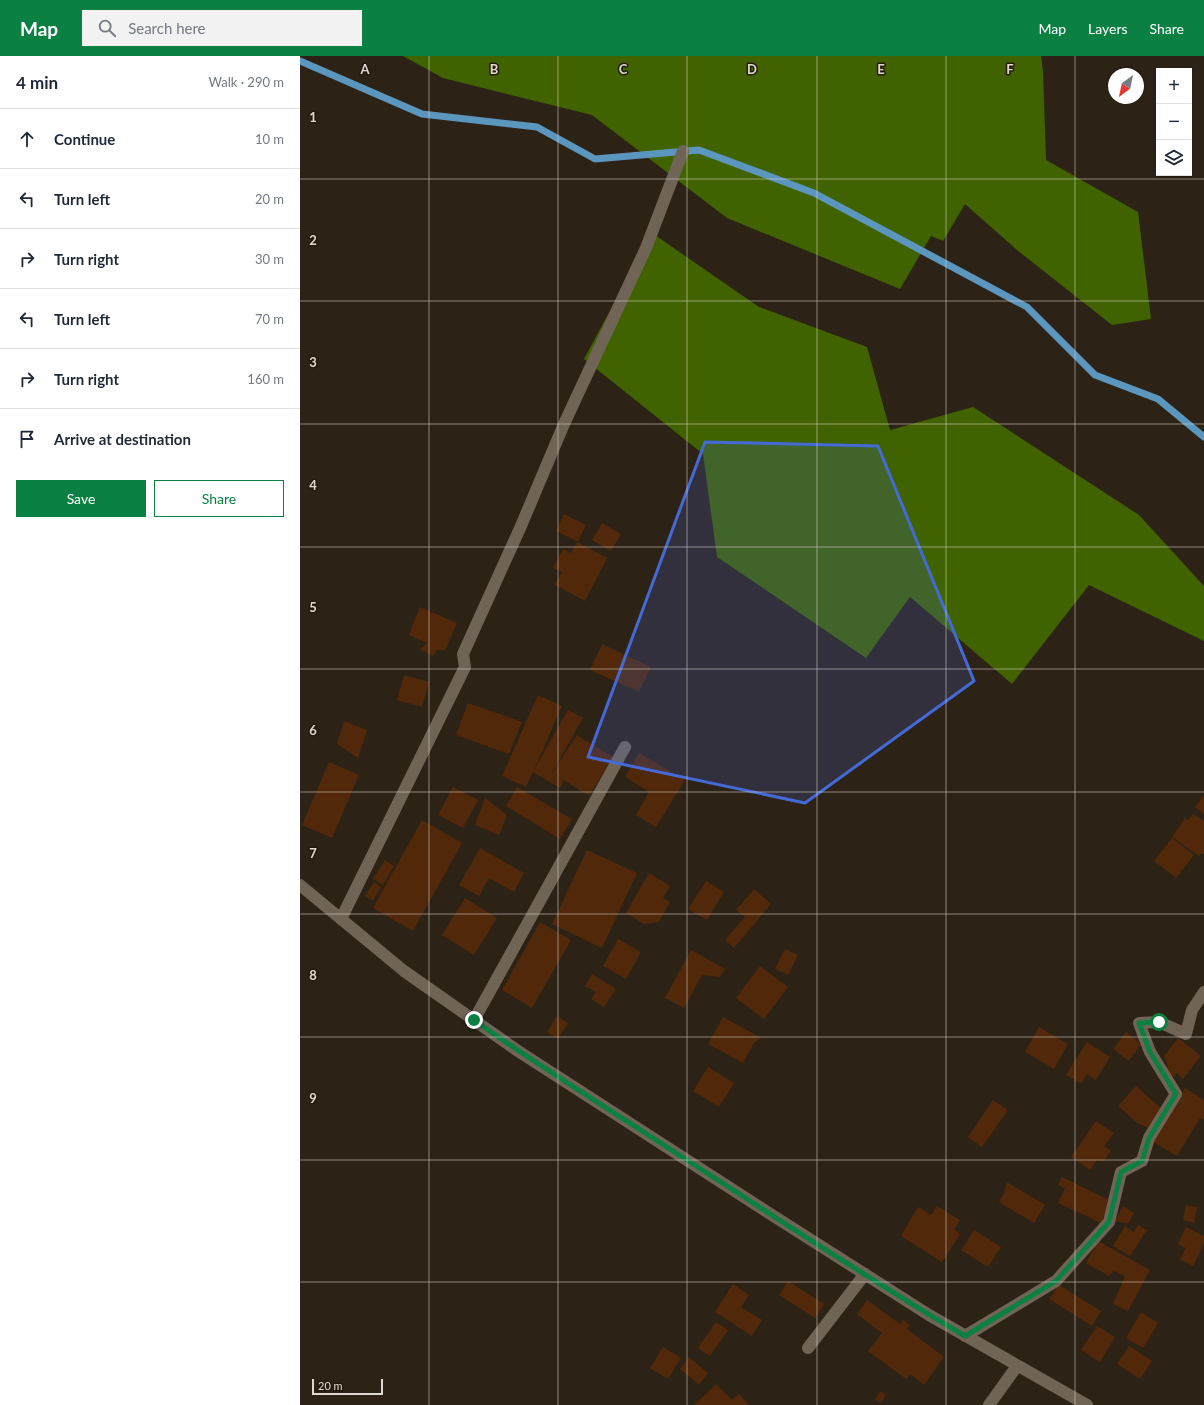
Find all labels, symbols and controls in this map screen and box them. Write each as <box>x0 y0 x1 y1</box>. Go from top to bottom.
search box <box>82 10 362 46</box>
text: Map <box>20 17 58 40</box>
icon: search <box>96 17 118 39</box>
text: Search here <box>128 19 206 37</box>
text: Map <box>1038 20 1066 37</box>
text: Layers <box>1088 20 1128 37</box>
text: Share <box>1150 20 1184 37</box>
text: A <box>359 61 370 77</box>
text: B <box>490 61 499 77</box>
text: C <box>619 61 628 77</box>
text: D <box>747 61 757 77</box>
text: E <box>877 61 885 77</box>
text: F <box>1006 61 1014 77</box>
north arrow <box>1108 68 1144 104</box>
map controls <box>1156 68 1192 176</box>
button: + <box>1156 68 1192 104</box>
text: 4 min <box>16 72 58 93</box>
text: Walk · 290 m <box>208 74 284 90</box>
button: − <box>1156 104 1192 140</box>
text: 1 <box>309 109 317 125</box>
icon: ahead <box>16 128 38 150</box>
text: Continue <box>54 130 115 148</box>
text: 10 m <box>255 131 284 147</box>
button: layers <box>1156 140 1192 176</box>
icon: left <box>16 188 38 210</box>
text: Turn left <box>54 190 110 208</box>
text: 20 m <box>255 191 284 207</box>
text: 2 <box>309 232 317 248</box>
icon: right <box>16 248 38 270</box>
text: Turn right <box>54 250 119 268</box>
text: 30 m <box>255 251 284 267</box>
icon: left <box>16 308 38 330</box>
text: Turn left <box>54 310 110 328</box>
text: 70 m <box>255 311 284 327</box>
text: 3 <box>309 354 317 370</box>
icon: right <box>16 368 38 390</box>
text: Turn right <box>54 370 119 388</box>
text: 160 m <box>247 371 284 387</box>
icon: arrive <box>16 428 38 450</box>
text: Arrive at destination <box>54 430 191 448</box>
text: 4 <box>309 477 317 493</box>
button: Save <box>16 480 146 517</box>
button: Share <box>154 480 284 517</box>
text: 5 <box>309 599 317 615</box>
text: 6 <box>309 722 317 738</box>
text: 7 <box>309 845 317 861</box>
text: 8 <box>309 967 317 983</box>
route end <box>465 1011 483 1029</box>
route start <box>1150 1013 1168 1031</box>
text: 9 <box>309 1090 317 1106</box>
scale bar <box>312 1377 383 1396</box>
text: 20 m <box>318 1379 343 1392</box>

